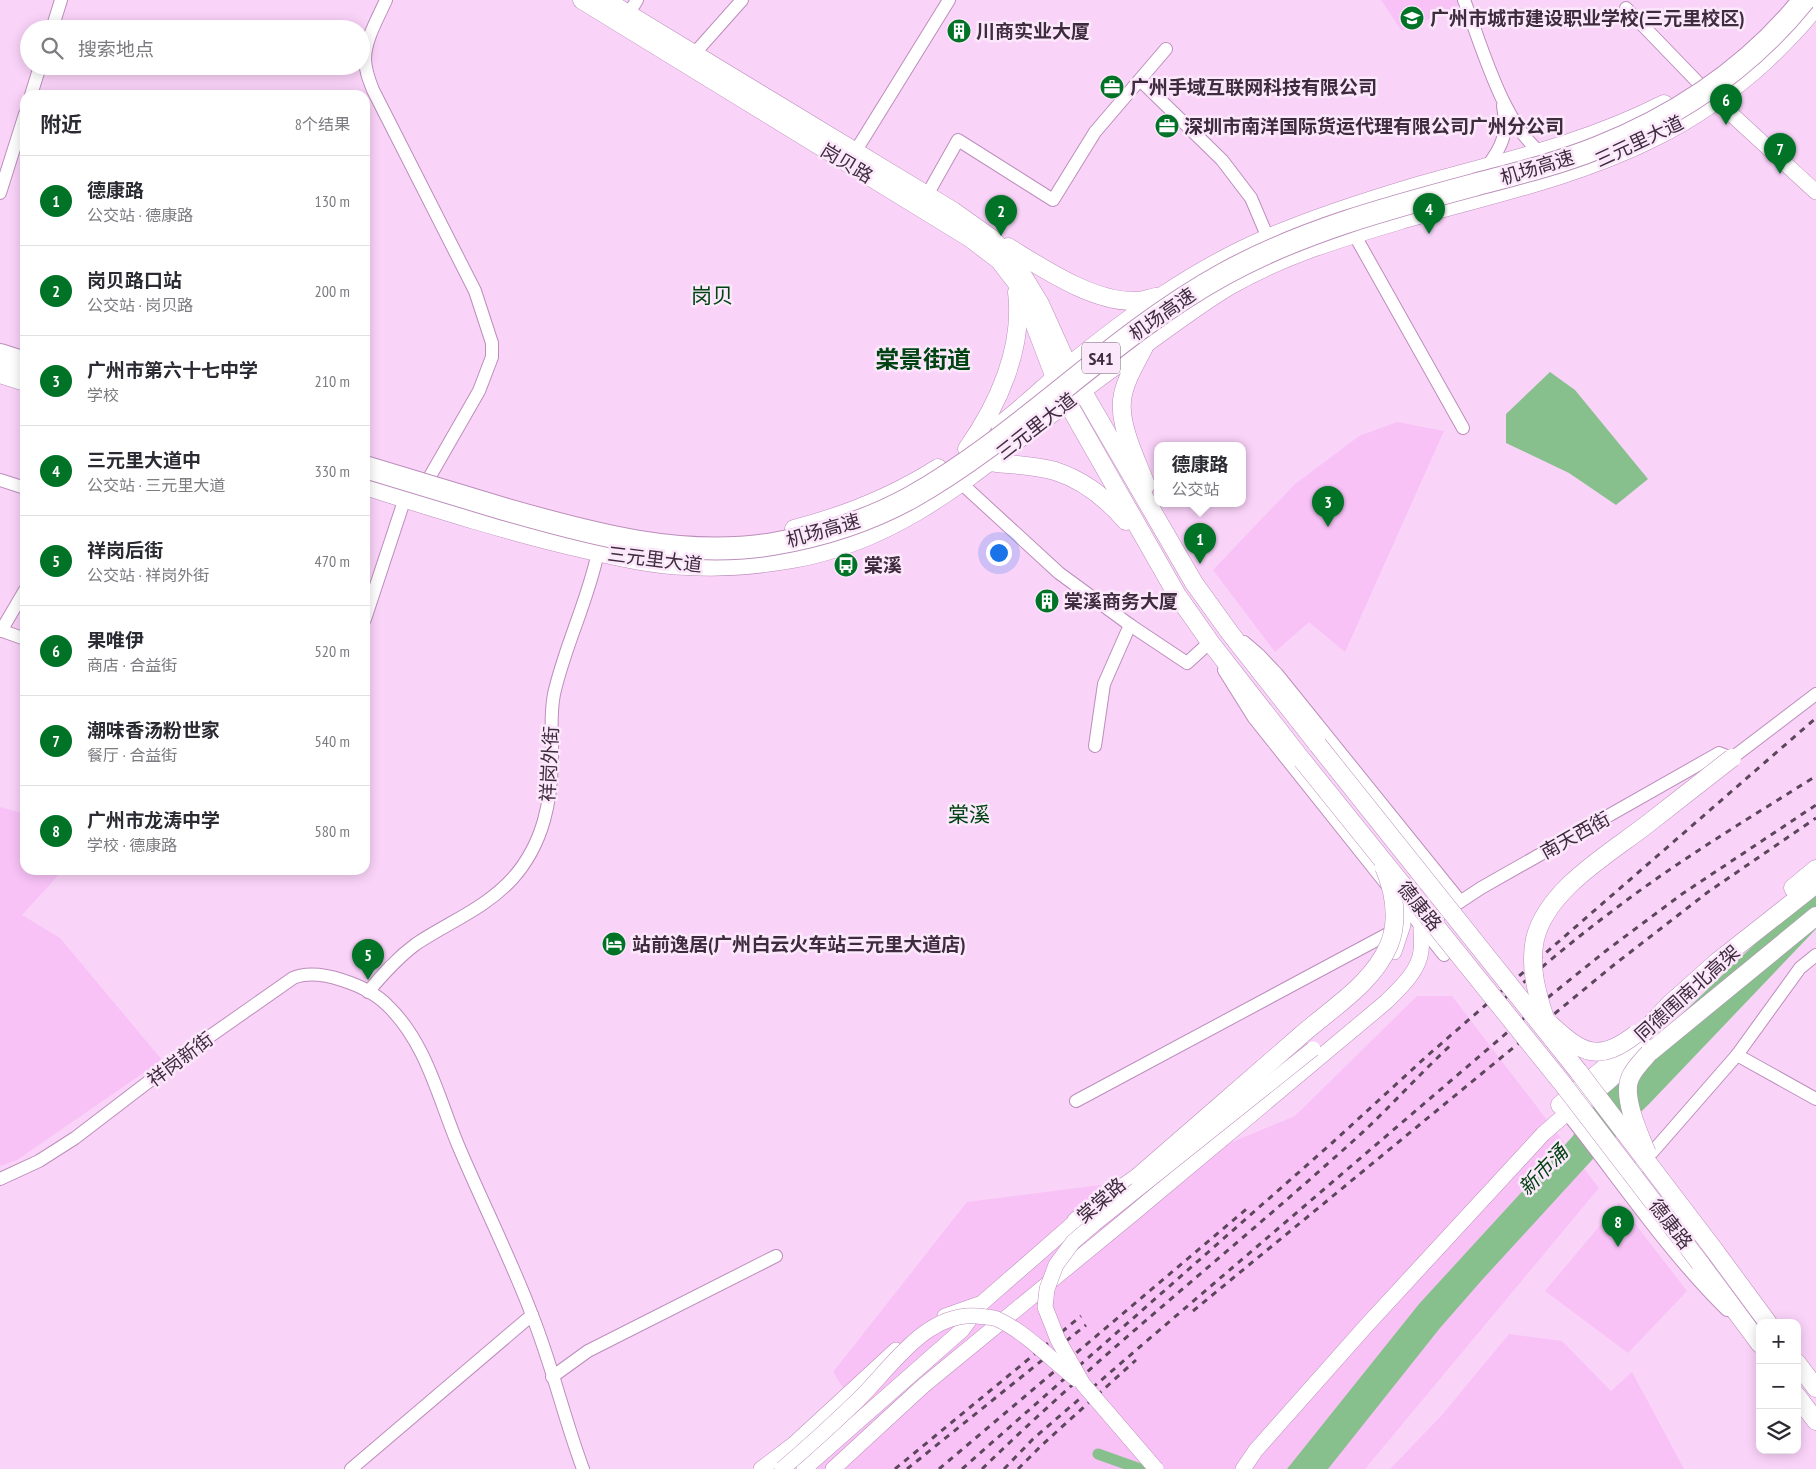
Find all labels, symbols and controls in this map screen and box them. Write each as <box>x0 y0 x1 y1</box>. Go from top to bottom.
school or university icon: 广州市城市建设职业学校(三元里校区) <box>1399 5 1425 31</box>
place label: 广州市城市建设职业学校(三元里校区) <box>1430 6 1745 30</box>
building icon: 川商实业大厦 <box>946 18 972 44</box>
place label: 川商实业大厦 <box>976 19 1090 43</box>
search box <box>20 20 370 75</box>
icon: search <box>38 34 66 62</box>
text: 搜索地点 <box>78 37 154 61</box>
office icon: 广州手域互联网科技有限公司 <box>1099 74 1125 100</box>
place label: 广州手域互联网科技有限公司 <box>1130 75 1377 99</box>
pin: 6 <box>1710 84 1742 125</box>
street label: 三元里大道 <box>1591 110 1687 172</box>
text: 附近 <box>40 111 82 138</box>
office icon: 深圳市南洋国际货运代理有限公司广州分公司 <box>1154 113 1180 139</box>
text: 8个结果 <box>295 114 350 134</box>
place label: 深圳市南洋国际货运代理有限公司广州分公司 <box>1184 114 1564 138</box>
pin: 7 <box>1764 133 1796 174</box>
street label: 岗贝路 <box>816 138 878 188</box>
street label: 机场高速 <box>1497 144 1577 190</box>
text: 德康路 <box>87 178 144 202</box>
text: 1 <box>52 191 60 211</box>
text: 130 m <box>315 191 350 211</box>
pin: 4 <box>1413 193 1445 234</box>
pin: 2 <box>985 195 1017 236</box>
text: 公交站 · 德康路 <box>87 205 193 225</box>
text: 岗贝路口站 <box>87 268 182 292</box>
text: 2 <box>52 281 60 301</box>
text: 200 m <box>315 281 350 301</box>
district label: 岗贝 <box>691 282 733 309</box>
street label: 机场高速 <box>1124 282 1200 346</box>
text: 公交站 · 岗贝路 <box>87 295 193 315</box>
road number: S41 <box>1082 342 1120 373</box>
district label: 棠景街道 <box>875 344 971 375</box>
text: 广州市第六十七中学 <box>87 358 258 382</box>
text: 3 <box>52 371 60 391</box>
text: 210 m <box>315 371 350 391</box>
text: 学校 <box>87 385 119 405</box>
street label: 三元里大道 <box>991 387 1081 465</box>
popup <box>1154 442 1246 507</box>
text: 三元里大道中 <box>87 448 201 472</box>
text: 德康路 <box>1171 452 1229 476</box>
text: 4 <box>52 461 60 481</box>
text: 330 m <box>315 461 350 481</box>
text: 公交站 · 三元里大道 <box>87 475 225 495</box>
text: 公交站 <box>1171 479 1220 499</box>
pin: 3 <box>1312 486 1344 527</box>
street label: 机场高速 <box>783 508 863 552</box>
pin: 1 <box>1184 523 1216 564</box>
text: 祥岗后街 <box>87 538 163 562</box>
your location <box>986 540 1012 566</box>
street label: 三元里大道 <box>606 541 704 577</box>
text: 5 <box>52 551 60 571</box>
text: 470 m <box>315 551 350 571</box>
bus stop icon: 棠溪 <box>833 552 859 578</box>
place label: 棠溪 <box>864 553 902 577</box>
text: 公交站 · 祥岗外街 <box>87 565 209 585</box>
building icon: 棠溪商务大厦 <box>1034 588 1060 614</box>
place label: 棠溪商务大厦 <box>1064 589 1178 613</box>
text: 果唯伊 <box>87 628 144 652</box>
text: 6 <box>52 641 60 661</box>
text: 520 m <box>315 641 350 661</box>
text: 商店 · 合益街 <box>87 655 177 675</box>
text: 潮味香汤粉世家 <box>87 718 220 742</box>
street label: 祥岗外街 <box>535 725 563 803</box>
text: 7 <box>52 731 60 751</box>
text: 540 m <box>315 731 350 751</box>
text: 餐厅 · 合益街 <box>87 745 177 765</box>
district label: 棠溪 <box>948 801 990 828</box>
street label: 南天西街 <box>1536 806 1614 864</box>
text: 广州市龙涛中学 <box>87 808 220 832</box>
text: 8 <box>52 821 60 841</box>
text: 580 m <box>315 821 350 841</box>
text: 学校 · 德康路 <box>87 835 177 855</box>
street label: 德康路 <box>1393 876 1447 936</box>
hotel icon: 站前逸居(广州白云火车站三元里大道店) <box>601 931 627 957</box>
place label: 站前逸居(广州白云火车站三元里大道店) <box>632 932 966 956</box>
pin: 5 <box>352 939 384 980</box>
street label: 同德围南北高架 <box>1630 940 1744 1046</box>
street label: 祥岗新街 <box>142 1027 218 1091</box>
water label: 新市涌 <box>1513 1138 1575 1201</box>
street label: 棠棠路 <box>1072 1172 1130 1228</box>
street label: 德康路 <box>1644 1194 1698 1254</box>
pin: 8 <box>1602 1206 1634 1247</box>
map controls <box>1756 1319 1801 1454</box>
button: + <box>1756 1319 1801 1364</box>
button: − <box>1756 1364 1801 1409</box>
button: layers <box>1756 1409 1801 1454</box>

